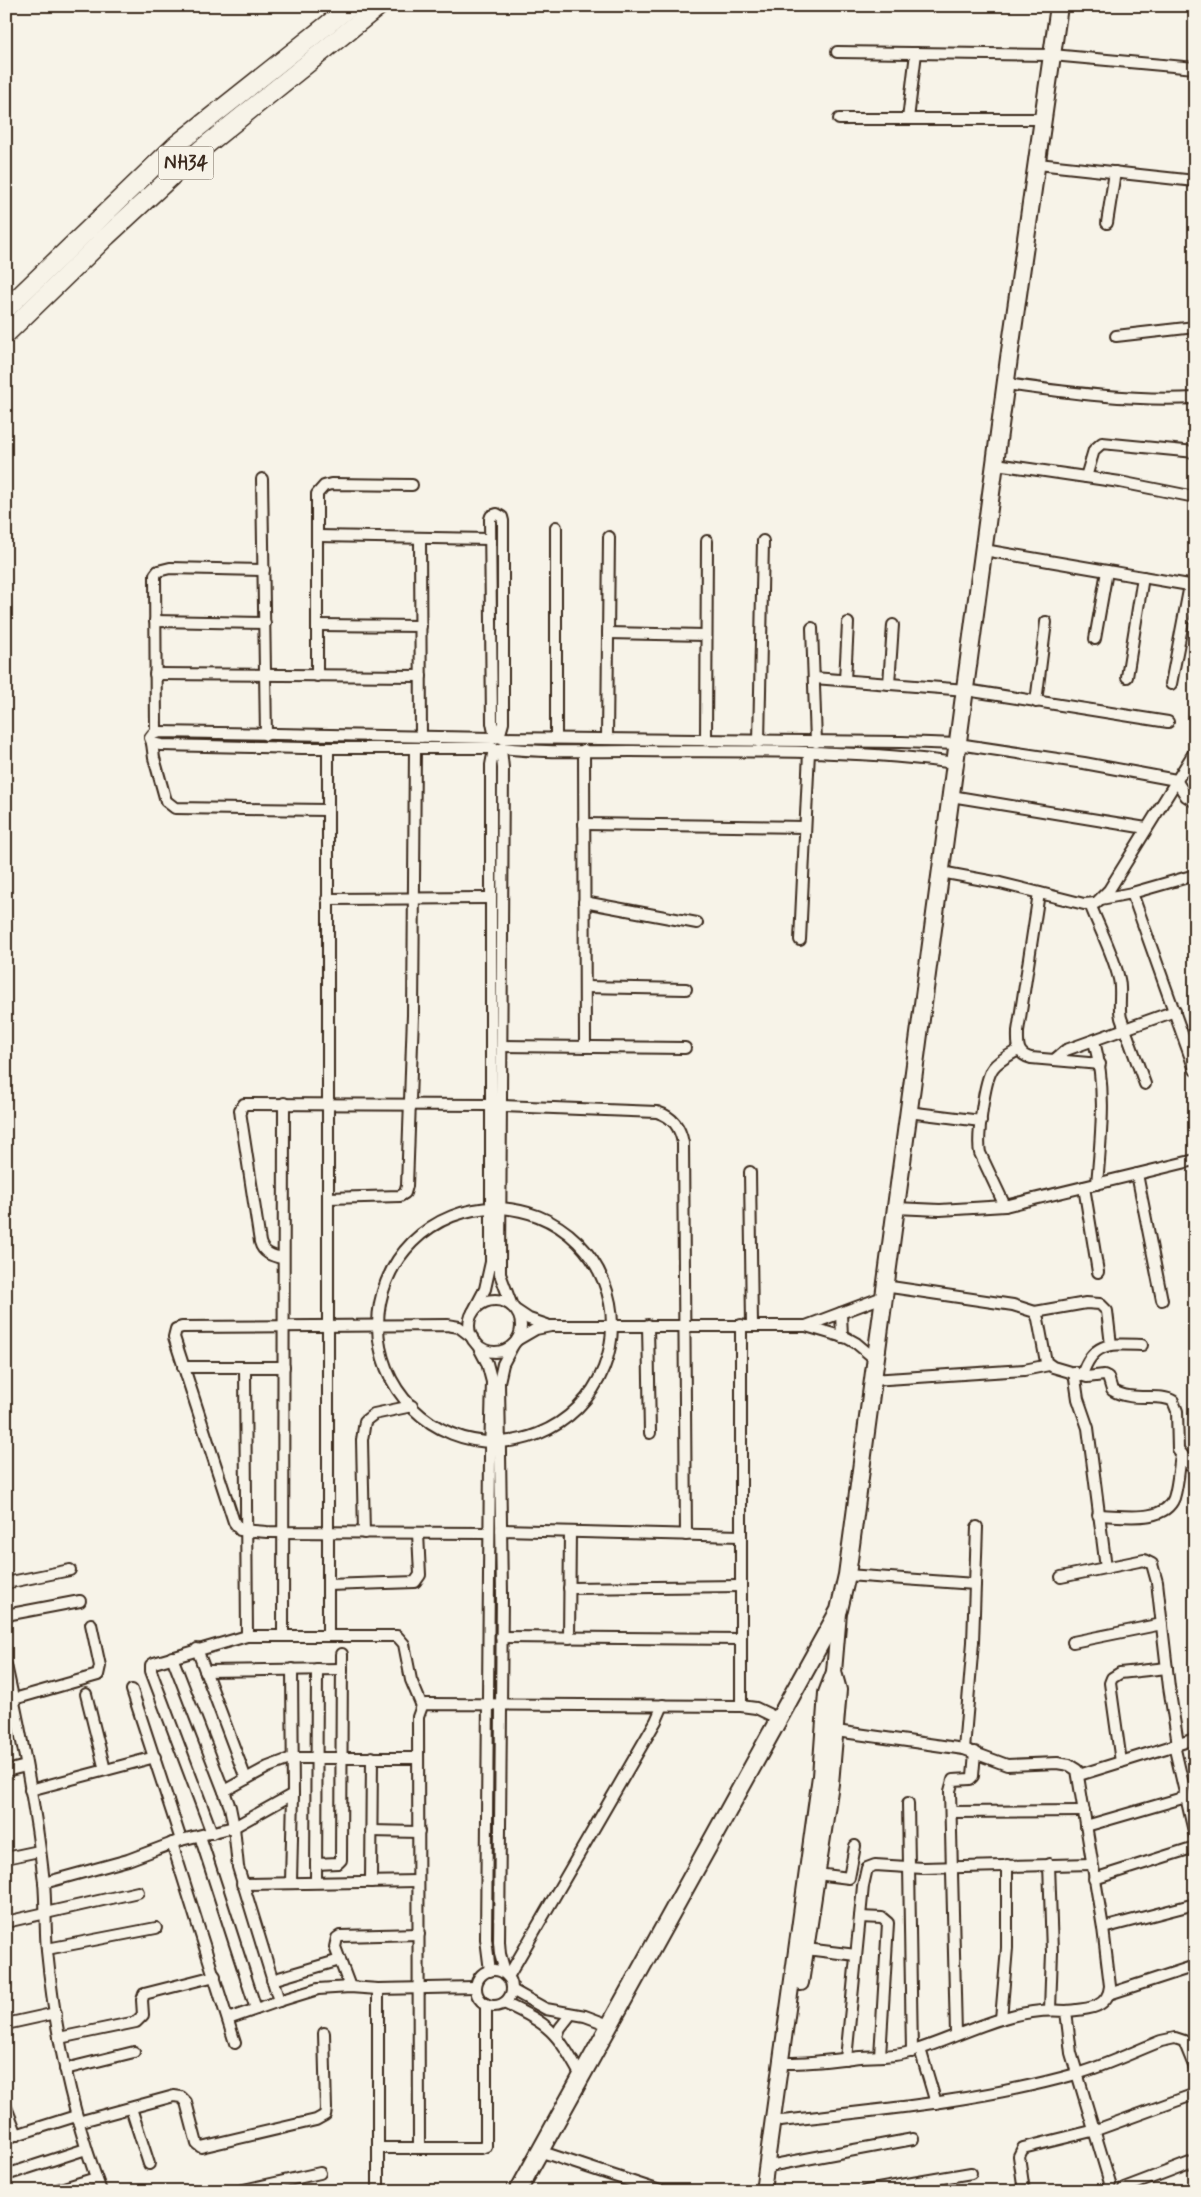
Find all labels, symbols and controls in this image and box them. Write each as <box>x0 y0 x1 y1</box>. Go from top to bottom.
road number: NH34 <box>158 146 214 180</box>

